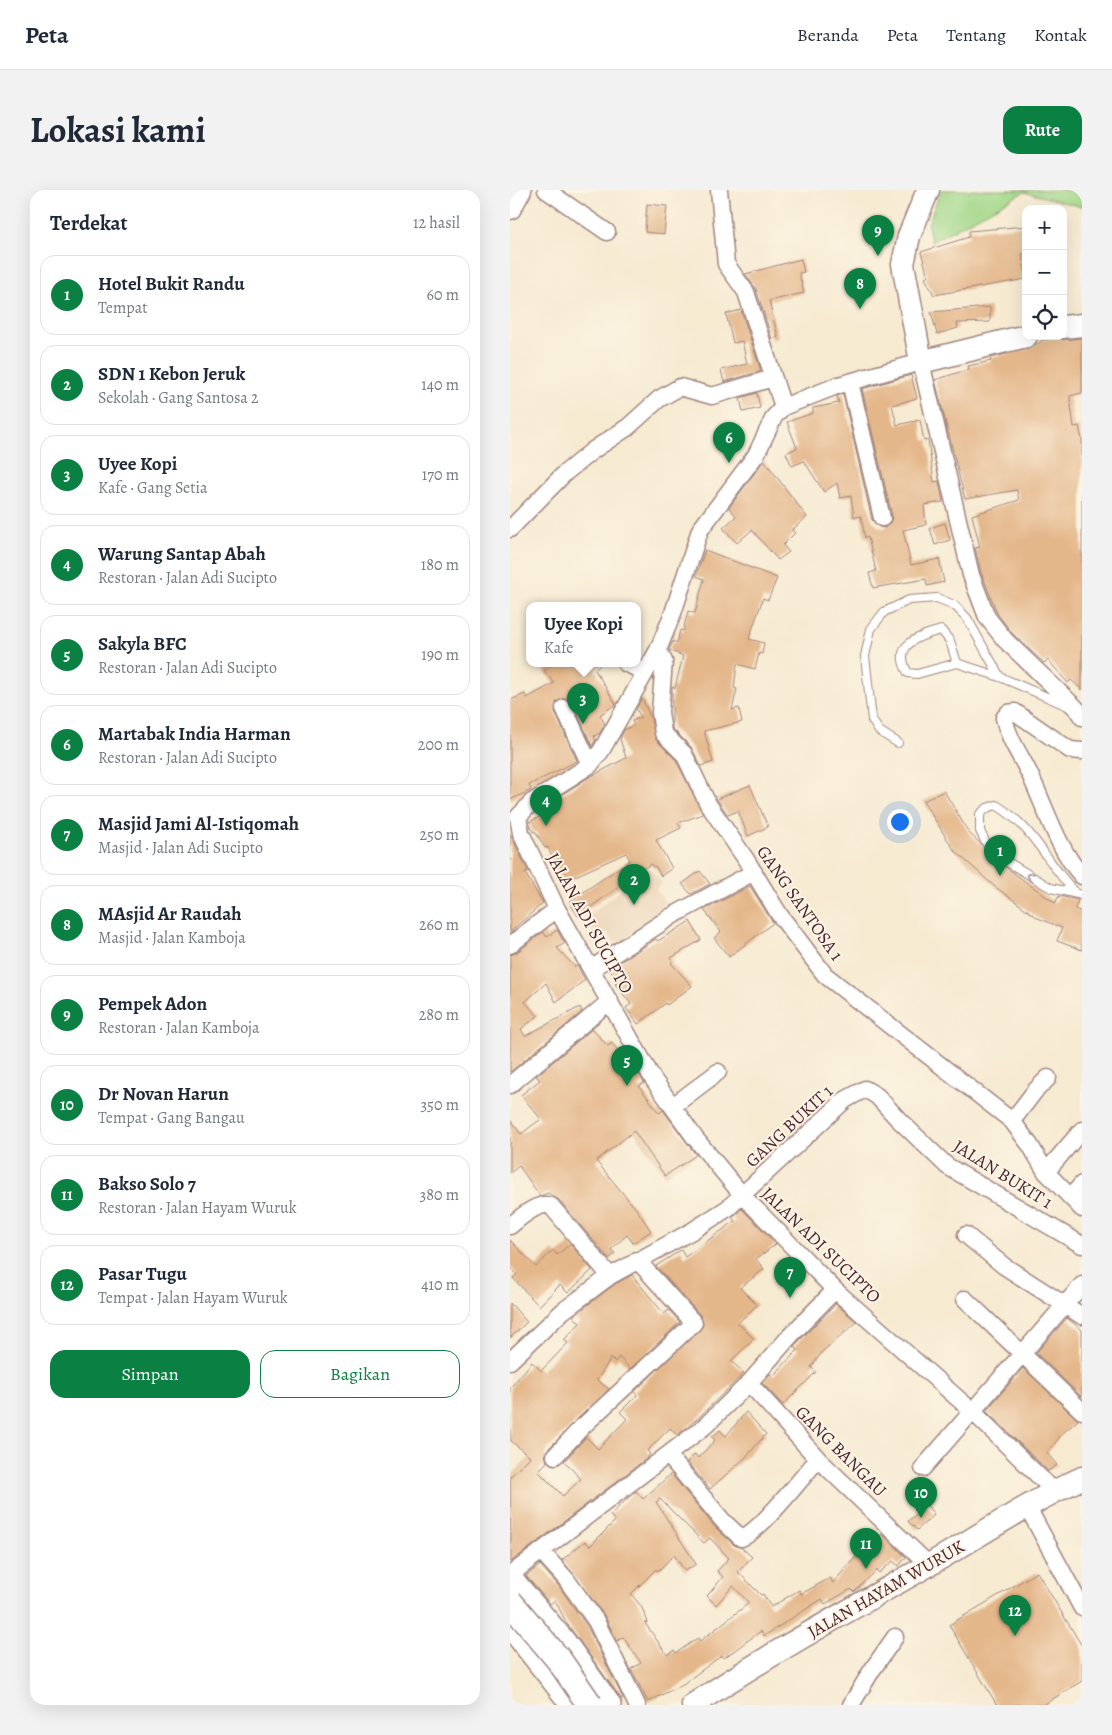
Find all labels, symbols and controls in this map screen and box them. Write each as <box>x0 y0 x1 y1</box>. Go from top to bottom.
text: Peta <box>25 19 69 51</box>
text: Beranda <box>797 23 859 47</box>
text: Peta <box>887 23 918 47</box>
text: Tentang <box>946 23 1006 47</box>
text: Kontak <box>1034 23 1087 47</box>
text: Lokasi kami <box>30 106 206 154</box>
button: Rute <box>1003 106 1082 154</box>
map controls <box>1022 205 1067 340</box>
button: + <box>1022 205 1067 250</box>
text: Terdekat <box>50 209 128 237</box>
text: 12 hasil <box>413 212 460 234</box>
pin: 9 <box>862 215 894 256</box>
button: − <box>1022 250 1067 295</box>
pin: 8 <box>844 268 876 309</box>
text: Hotel Bukit Randu <box>98 271 245 297</box>
text: 1 <box>64 284 70 306</box>
text: 60 m <box>427 284 459 306</box>
button: locate <box>1022 295 1067 340</box>
text: Tempat <box>98 297 147 319</box>
text: SDN 1 Kebon Jeruk <box>98 361 245 387</box>
text: 2 <box>63 374 71 396</box>
text: 140 m <box>421 374 459 396</box>
text: Sekolah · Gang Santosa 2 <box>98 387 259 409</box>
pin: 6 <box>713 422 745 463</box>
text: Uyee Kopi <box>98 451 177 477</box>
text: 3 <box>64 464 70 486</box>
text: 170 m <box>422 464 459 486</box>
text: Kafe · Gang Setia <box>98 477 208 499</box>
text: Warung Santap Abah <box>98 541 266 567</box>
text: 4 <box>63 554 71 576</box>
text: 180 m <box>421 554 459 576</box>
text: Restoran · Jalan Adi Sucipto <box>98 567 277 589</box>
popup <box>526 602 641 667</box>
text: Uyee Kopi <box>544 611 623 637</box>
text: Sakyla BFC <box>98 631 187 657</box>
text: Kafe <box>544 637 573 659</box>
text: 5 <box>64 644 70 666</box>
text: 190 m <box>421 644 459 666</box>
text: Restoran · Jalan Adi Sucipto <box>98 657 277 679</box>
pin: 3 <box>567 683 599 724</box>
text: Martabak India Harman <box>98 721 291 747</box>
text: 6 <box>63 734 71 756</box>
text: 200 m <box>418 734 459 756</box>
text: Restoran · Jalan Adi Sucipto <box>98 747 277 769</box>
pin: 4 <box>530 785 562 826</box>
your location <box>887 809 913 835</box>
text: Masjid Jami Al-Istiqomah <box>98 811 299 837</box>
text: 7 <box>64 824 70 846</box>
text: 250 m <box>420 824 459 846</box>
pin: 1 <box>984 835 1016 876</box>
text: Masjid · Jalan Adi Sucipto <box>98 837 263 859</box>
street label: GANG SANTOSA 1 <box>751 841 849 965</box>
street label: JALAN ADI SUCIPTO <box>541 848 639 998</box>
pin: 2 <box>618 864 650 905</box>
one-way arrow <box>1026 873 1035 883</box>
text: MAsjid Ar Raudah <box>98 901 242 927</box>
text: 8 <box>63 914 71 936</box>
text: 260 m <box>419 914 459 936</box>
text: Masjid · Jalan Kamboja <box>98 927 246 949</box>
text: Pempek Adon <box>98 991 207 1017</box>
text: 9 <box>63 1004 71 1026</box>
text: 280 m <box>419 1004 459 1026</box>
text: Restoran · Jalan Kamboja <box>98 1017 260 1039</box>
pin: 5 <box>611 1045 643 1086</box>
street label: GANG BUKIT 1 <box>740 1079 838 1173</box>
text: Dr Novan Harun <box>98 1081 229 1107</box>
text: 10 <box>60 1094 74 1116</box>
text: 350 m <box>420 1094 459 1116</box>
text: Tempat · Gang Bangau <box>98 1107 245 1129</box>
street label: JALAN BUKIT 1 <box>949 1134 1057 1214</box>
text: Bakso Solo 7 <box>98 1171 196 1197</box>
street label: JALAN ADI SUCIPTO <box>756 1182 886 1308</box>
text: 11 <box>61 1184 73 1206</box>
text: 380 m <box>420 1184 459 1206</box>
text: Restoran · Jalan Hayam Wuruk <box>98 1197 297 1219</box>
pin: 7 <box>774 1257 806 1298</box>
text: Pasar Tugu <box>98 1261 187 1287</box>
text: 12 <box>60 1274 74 1296</box>
text: 410 m <box>421 1274 459 1296</box>
text: Tempat · Jalan Hayam Wuruk <box>98 1287 288 1309</box>
button: Simpan <box>50 1350 250 1398</box>
button: Bagikan <box>260 1350 460 1398</box>
street label: GANG BANGAU <box>790 1400 892 1502</box>
pin: 10 <box>905 1477 937 1518</box>
pin: 11 <box>850 1528 882 1569</box>
street label: JALAN HAYAM WURUK <box>803 1534 969 1644</box>
pin: 12 <box>999 1595 1031 1636</box>

